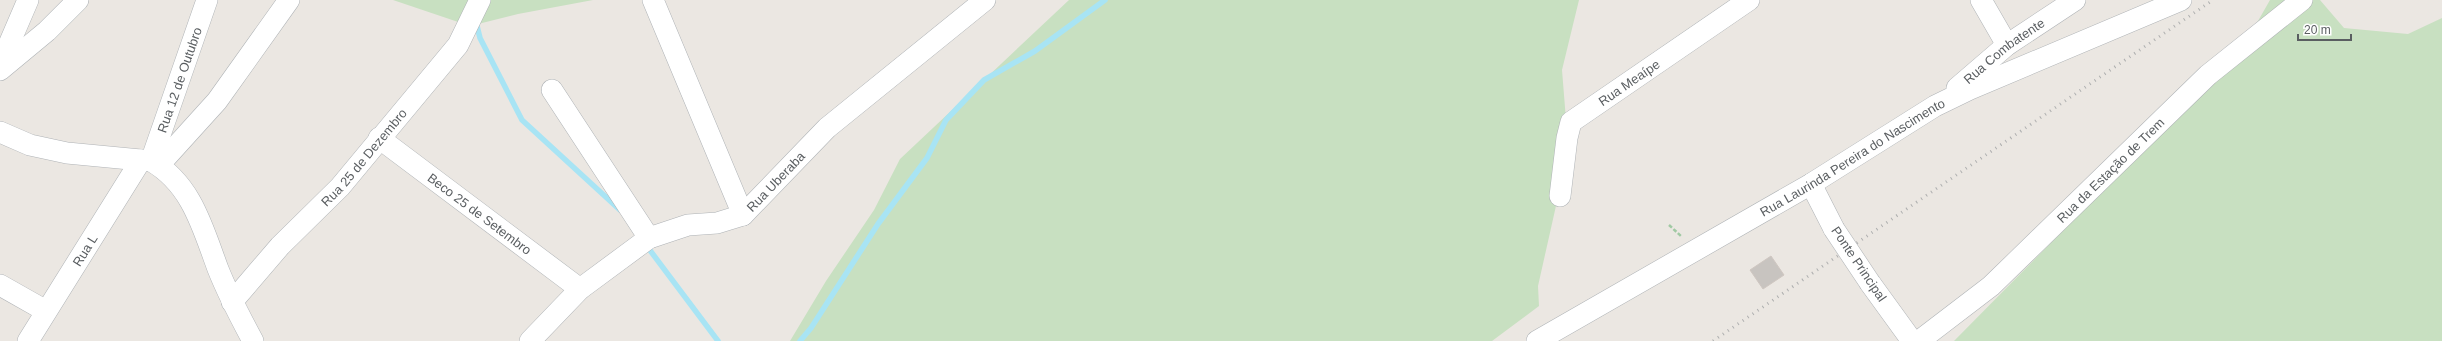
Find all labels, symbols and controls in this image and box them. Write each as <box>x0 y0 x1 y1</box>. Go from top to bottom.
street label: Rua Combatente <box>1960 15 2047 87</box>
scale bar <box>2298 16 2351 42</box>
text: 20 m <box>2304 23 2331 37</box>
street label: Rua 12 de Outubro <box>154 25 205 135</box>
street label: Rua Meaípe <box>1595 56 1662 109</box>
street label: Rua Laurinda Pereira do Nascimento <box>1757 95 1947 219</box>
street label: Rua 25 de Dezembro <box>318 105 410 209</box>
street label: Rua da Estação de Trem <box>2053 114 2167 226</box>
street label: Rua Uberaba <box>743 148 808 214</box>
street label: Beco 25 de Setembro <box>425 170 535 257</box>
street label: Ponte Principal <box>1828 224 1890 305</box>
street label: Rua L <box>69 232 100 269</box>

